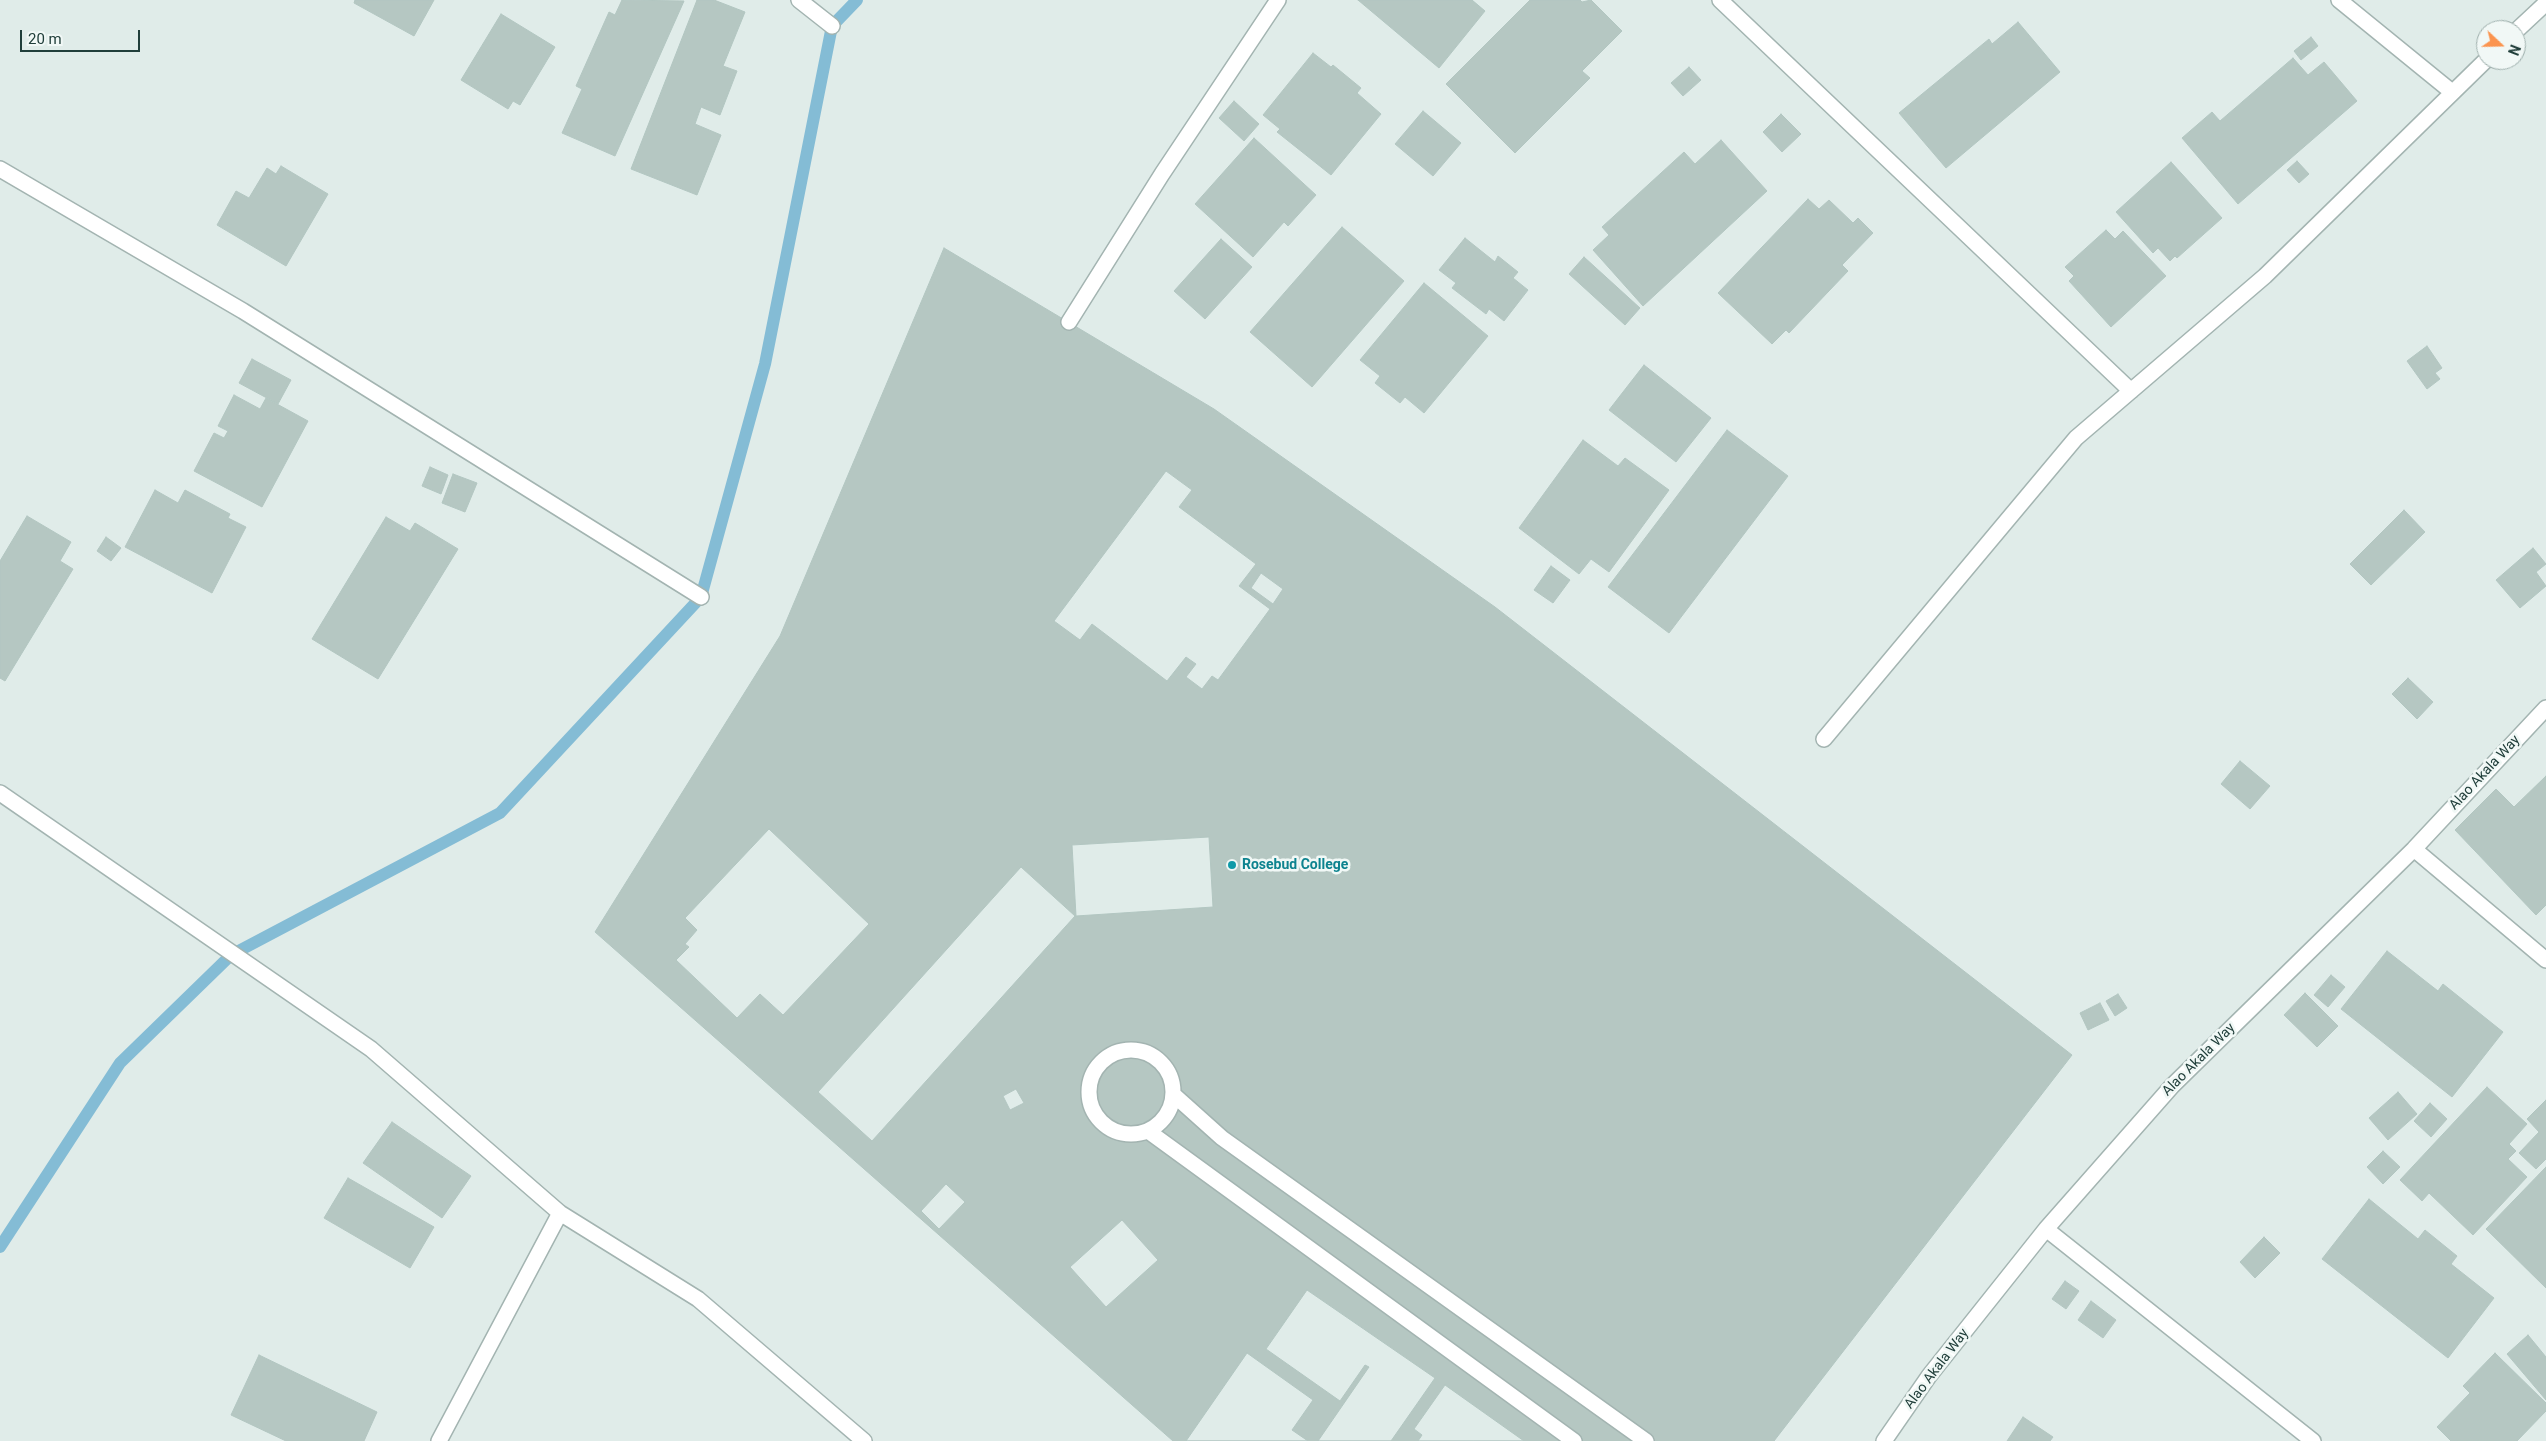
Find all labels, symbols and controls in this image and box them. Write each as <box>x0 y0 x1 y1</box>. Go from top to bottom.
scale bar <box>22 20 142 52</box>
north arrow <box>2476 20 2526 70</box>
text: 20 m <box>28 30 62 48</box>
text: N <box>2505 43 2523 57</box>
street label: Alao Akala Way <box>2446 732 2524 814</box>
place label: Rosebud College <box>1242 857 1348 873</box>
marker: Rosebud College <box>1226 859 1238 871</box>
street label: Alao Akala Way <box>2159 1020 2239 1100</box>
street label: Alao Akala Way <box>1901 1325 1973 1413</box>

